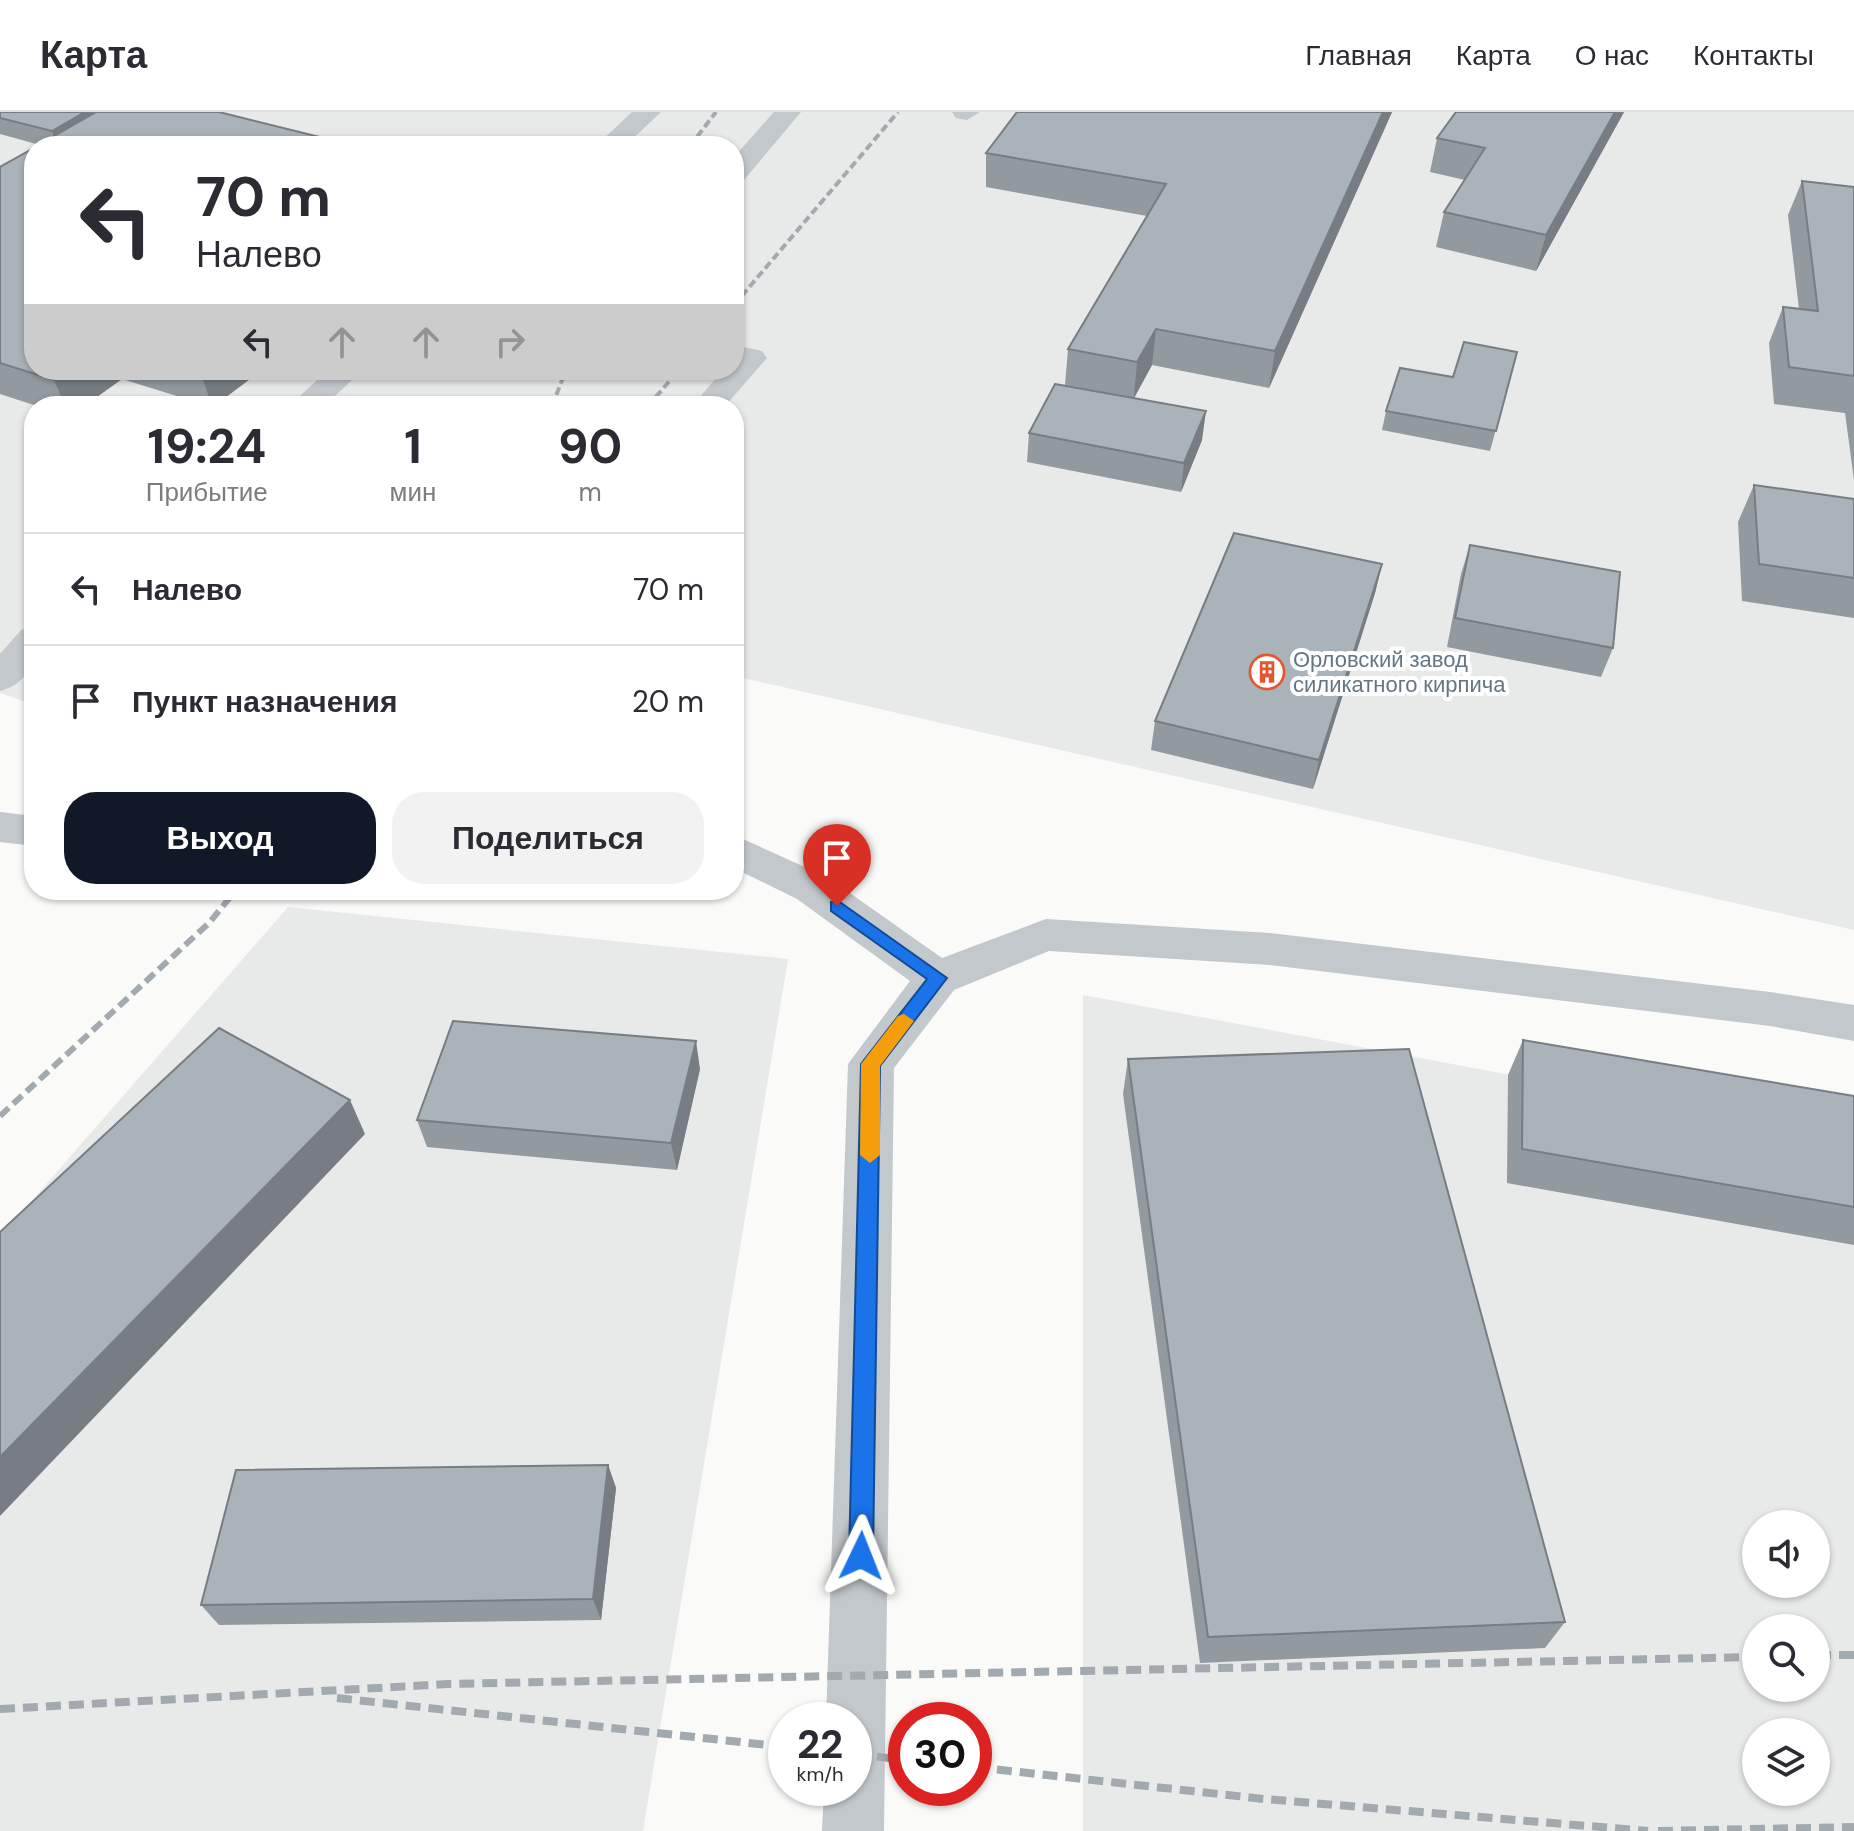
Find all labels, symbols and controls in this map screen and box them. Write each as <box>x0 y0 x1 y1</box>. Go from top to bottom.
text: Карта <box>40 30 147 80</box>
text: Главная <box>1305 37 1412 74</box>
text: Карта <box>1456 37 1531 74</box>
text: О нас <box>1575 37 1649 74</box>
text: Контакты <box>1693 37 1814 74</box>
text: 70 m <box>196 160 331 233</box>
icon: left <box>64 168 168 272</box>
text: Налево <box>196 231 322 278</box>
icon: left <box>236 320 280 364</box>
icon: ahead <box>320 320 364 364</box>
icon: ahead <box>404 320 448 364</box>
icon: right <box>488 320 532 364</box>
text: 19:24 <box>147 415 266 478</box>
text: 1 <box>404 415 422 478</box>
text: 90 <box>558 415 622 478</box>
text: Прибытие <box>146 475 268 509</box>
text: мин <box>390 475 436 509</box>
text: m <box>579 475 602 509</box>
icon: left <box>64 567 108 611</box>
text: Налево <box>132 570 242 609</box>
text: 70 m <box>633 570 704 609</box>
place label: Орловский завод силикатного кирпича <box>1293 645 1506 699</box>
building icon: Орловский завод силикатного кирпича <box>1248 653 1286 691</box>
icon: arrive <box>64 679 108 723</box>
text: Пункт назначения <box>132 682 397 721</box>
text: 20 m <box>632 682 704 721</box>
button: Выход <box>64 792 376 884</box>
button: Поделиться <box>392 792 704 884</box>
pin <box>803 824 871 906</box>
icon: arrive <box>815 836 859 880</box>
map controls <box>1742 1510 1830 1806</box>
button: sound <box>1742 1510 1830 1598</box>
position arrow <box>819 1514 903 1598</box>
button: search <box>1742 1614 1830 1702</box>
speed limit sign: 30 <box>888 1702 992 1806</box>
text: 22 <box>797 1718 843 1770</box>
button: layers <box>1742 1718 1830 1806</box>
text: km/h <box>796 1761 844 1787</box>

